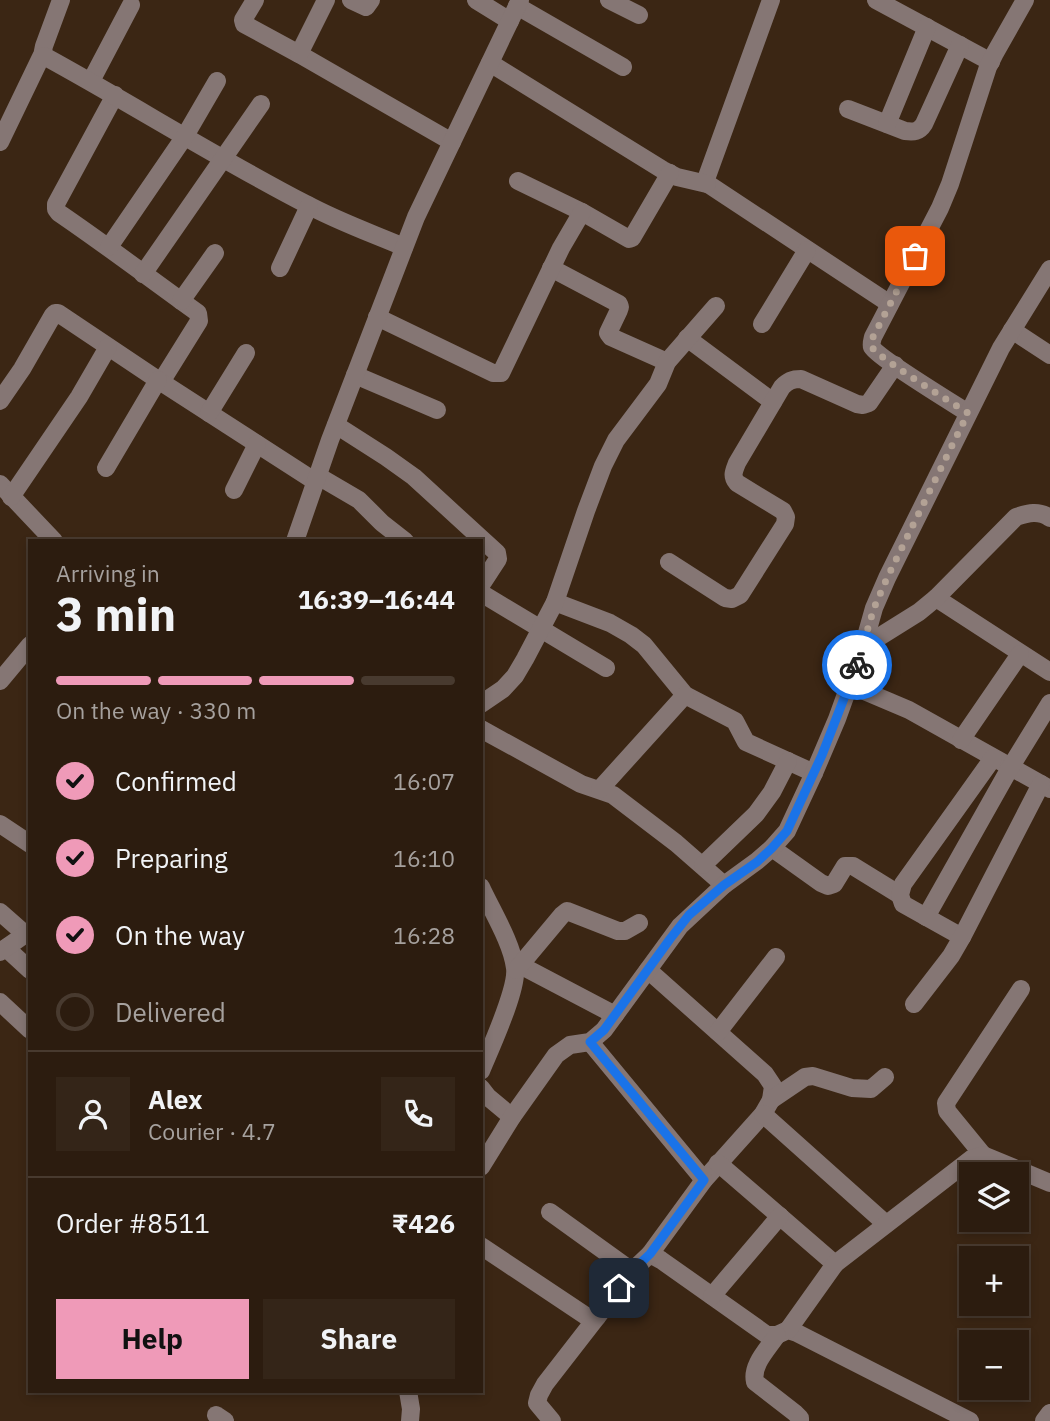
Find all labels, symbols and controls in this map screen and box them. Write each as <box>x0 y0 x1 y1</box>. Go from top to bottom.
pin <box>885 226 945 286</box>
icon: bag <box>896 237 934 275</box>
text: Arriving in <box>56 558 160 588</box>
text: 16:39–16:44 <box>298 582 455 616</box>
text: 3 min <box>56 584 176 644</box>
courier <box>822 630 892 700</box>
icon: bike <box>838 646 876 684</box>
text: On the way · 330 m <box>56 695 256 725</box>
icon: check <box>56 762 94 800</box>
text: Confirmed <box>115 764 237 798</box>
text: 16:07 <box>393 766 455 796</box>
icon: check <box>56 839 94 877</box>
text: Preparing <box>115 841 228 875</box>
text: 16:10 <box>393 843 455 873</box>
icon: check <box>56 916 94 954</box>
text: On the way <box>115 918 245 952</box>
text: 16:28 <box>393 920 455 950</box>
text: Delivered <box>115 995 226 1029</box>
button: person <box>56 1077 130 1151</box>
button: phone <box>381 1077 455 1151</box>
text: Alex <box>148 1082 202 1116</box>
text: Courier · 4.7 <box>148 1116 276 1146</box>
map controls <box>959 1162 1029 1400</box>
button: layers <box>959 1162 1029 1232</box>
text: Order #8511 <box>56 1206 210 1240</box>
text: ₹426 <box>392 1206 455 1240</box>
button: + <box>959 1246 1029 1316</box>
pin <box>589 1258 649 1318</box>
icon: home <box>600 1269 638 1307</box>
button: Help <box>56 1299 249 1379</box>
button: Share <box>263 1299 455 1379</box>
button: − <box>959 1330 1029 1400</box>

